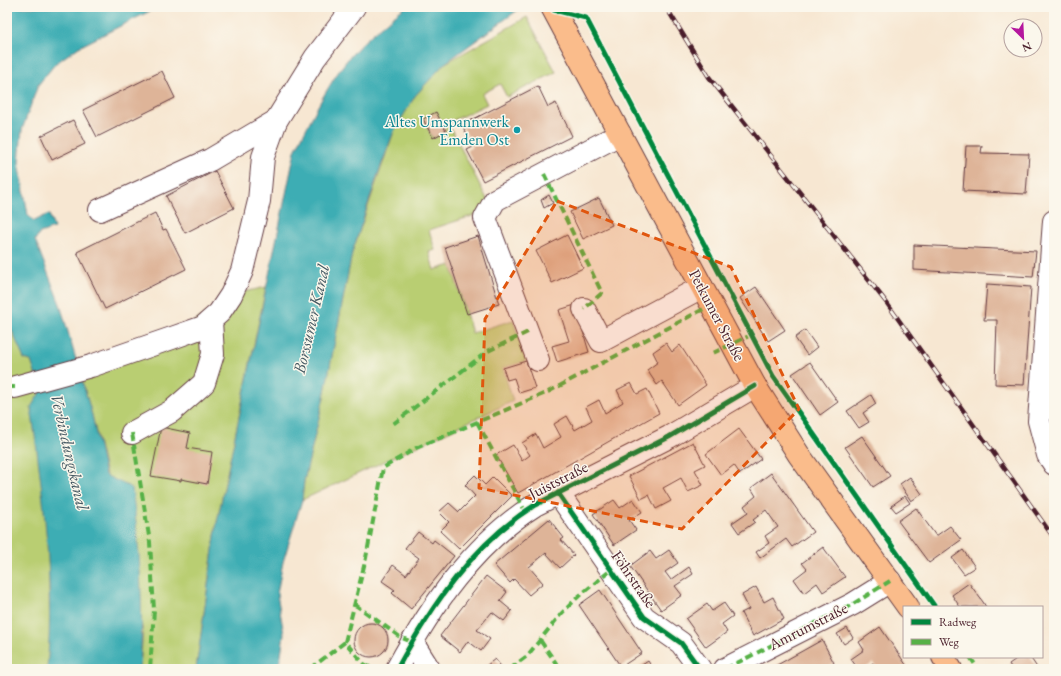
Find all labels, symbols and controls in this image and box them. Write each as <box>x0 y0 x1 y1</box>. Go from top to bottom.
north arrow <box>1003 18 1043 58</box>
text: N <box>1020 39 1034 55</box>
place label: Altes Umspannwerk Emden Ost <box>384 111 509 150</box>
marker: Altes Umspannwerk Emden Ost <box>512 125 522 135</box>
water label: Borssumer Kanal <box>288 261 334 377</box>
street label: Petkumer Straße <box>684 265 750 365</box>
water label: Verbindungskanal <box>46 392 94 513</box>
street label: Juiststraße <box>523 456 591 505</box>
street label: Föhrstraße <box>607 546 661 612</box>
street label: Amrumstraße <box>764 597 851 655</box>
legend <box>903 606 1043 658</box>
text: Radweg <box>939 614 977 630</box>
text: Weg <box>939 634 959 650</box>

